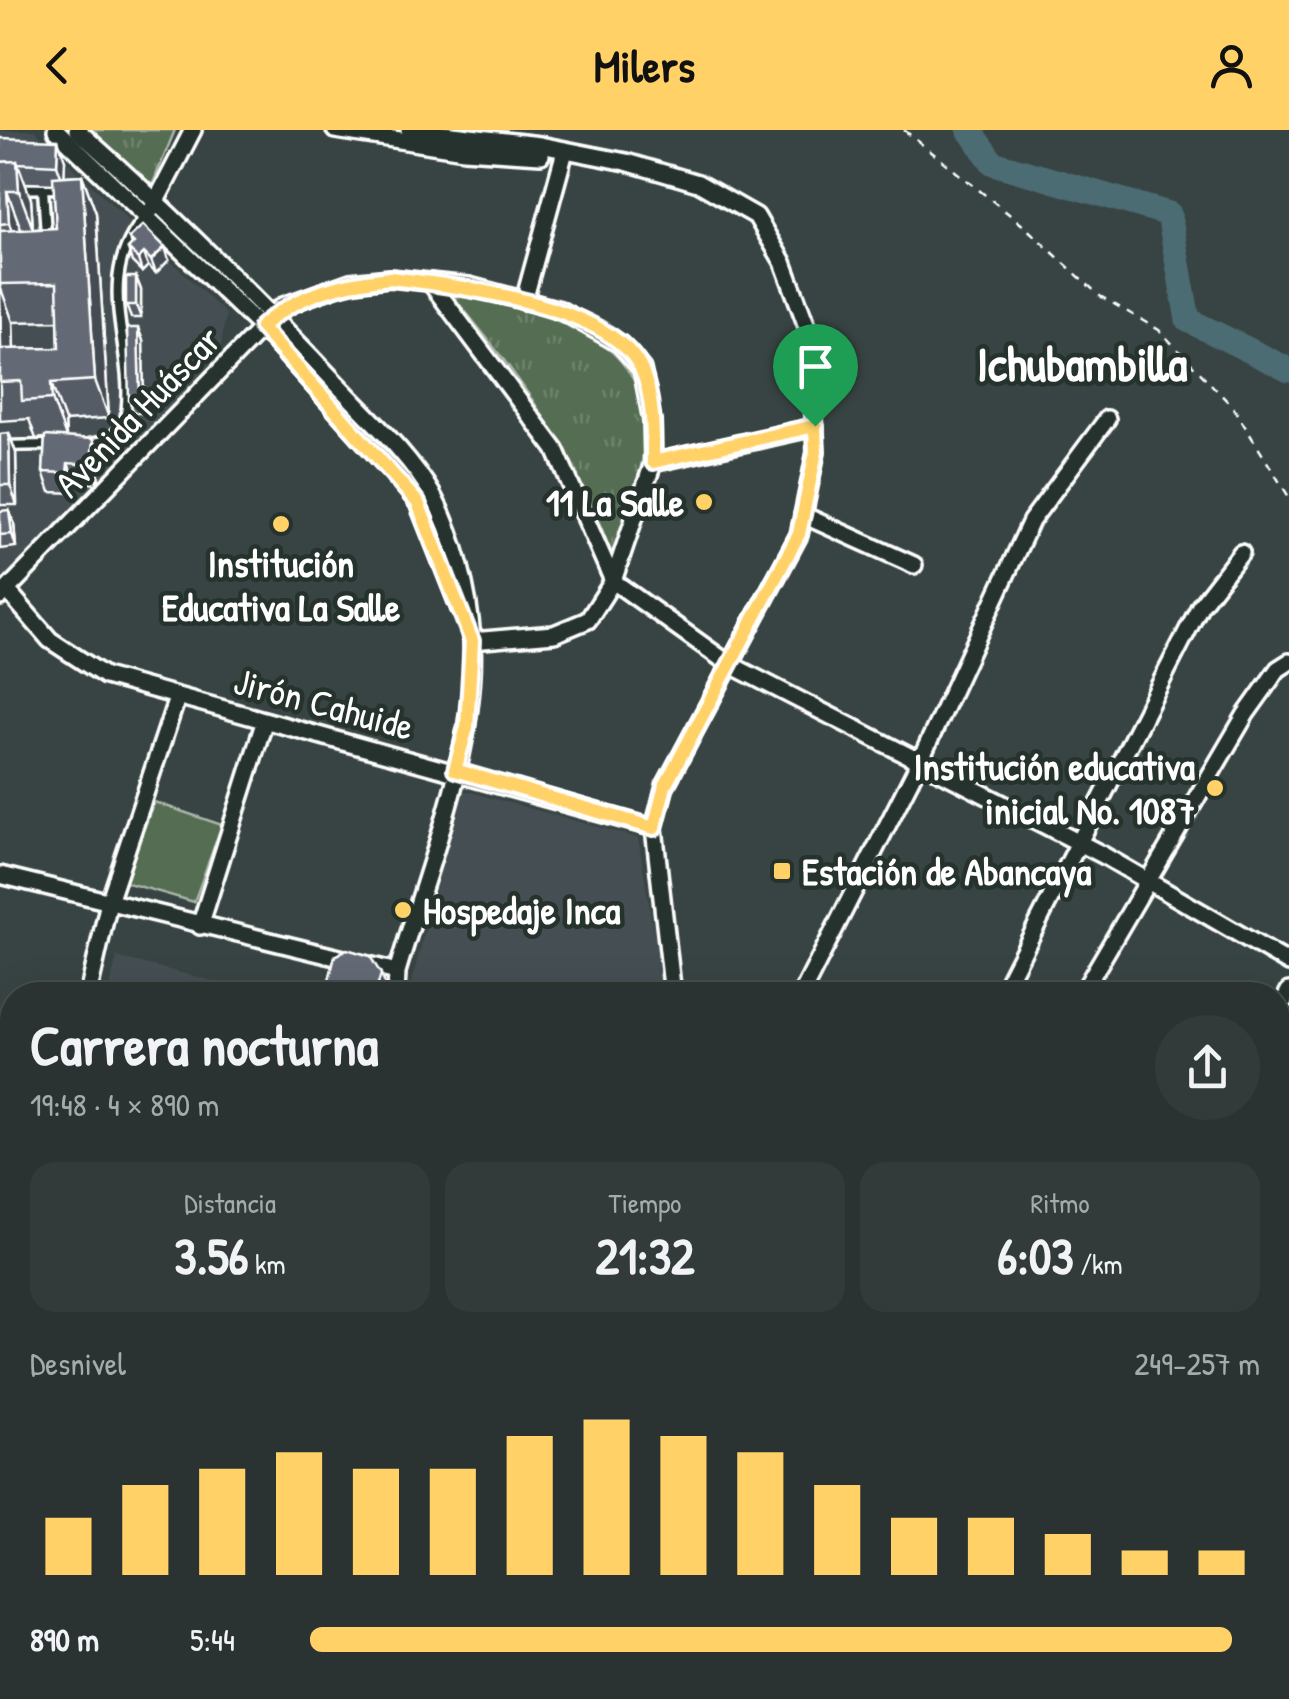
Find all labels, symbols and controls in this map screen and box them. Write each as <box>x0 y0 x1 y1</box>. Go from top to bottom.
text: Milers <box>594 35 695 96</box>
icon: back <box>30 38 85 93</box>
icon: person <box>1204 38 1259 93</box>
street label: Avenida Huáscar <box>42 314 232 508</box>
pin <box>773 324 858 427</box>
district label: Ichubambilla <box>977 331 1187 396</box>
icon: arrive <box>788 339 843 394</box>
place label: 11 La Salle <box>546 476 684 528</box>
marker: 11 La Salle <box>693 491 715 513</box>
marker: Institución Educativa La Salle <box>270 513 292 535</box>
place label: Institución Educativa La Salle <box>162 537 400 633</box>
street label: Jirón Cahuide <box>229 654 419 752</box>
place label: Institución educativa inicial No. 1087 <box>913 740 1195 836</box>
marker: Institución educativa inicial No. 1087 <box>1204 777 1226 799</box>
place label: Estación de Abancaya <box>802 845 1092 898</box>
marker: Estación de Abancaya <box>771 860 793 882</box>
place label: Hospedaje Inca <box>423 884 620 937</box>
marker: Hospedaje Inca <box>392 899 414 921</box>
text: Carrera nocturna <box>30 1008 378 1082</box>
button: share <box>1155 1015 1260 1120</box>
text: 19:48 · 4 × 890 m <box>30 1083 219 1126</box>
text: Distancia <box>184 1184 276 1222</box>
text: Tiempo <box>609 1184 681 1222</box>
text: Ritmo <box>1031 1184 1089 1222</box>
text: 3.56 <box>174 1222 249 1290</box>
text: 21:32 <box>596 1222 694 1290</box>
text: 6:03 <box>997 1222 1074 1290</box>
text: km <box>249 1245 286 1283</box>
text: /km <box>1074 1245 1123 1283</box>
text: Desnivel <box>30 1342 126 1385</box>
text: 249–257 m <box>1134 1342 1260 1385</box>
text: 890 m <box>30 1618 99 1661</box>
text: 5:44 <box>190 1618 235 1661</box>

